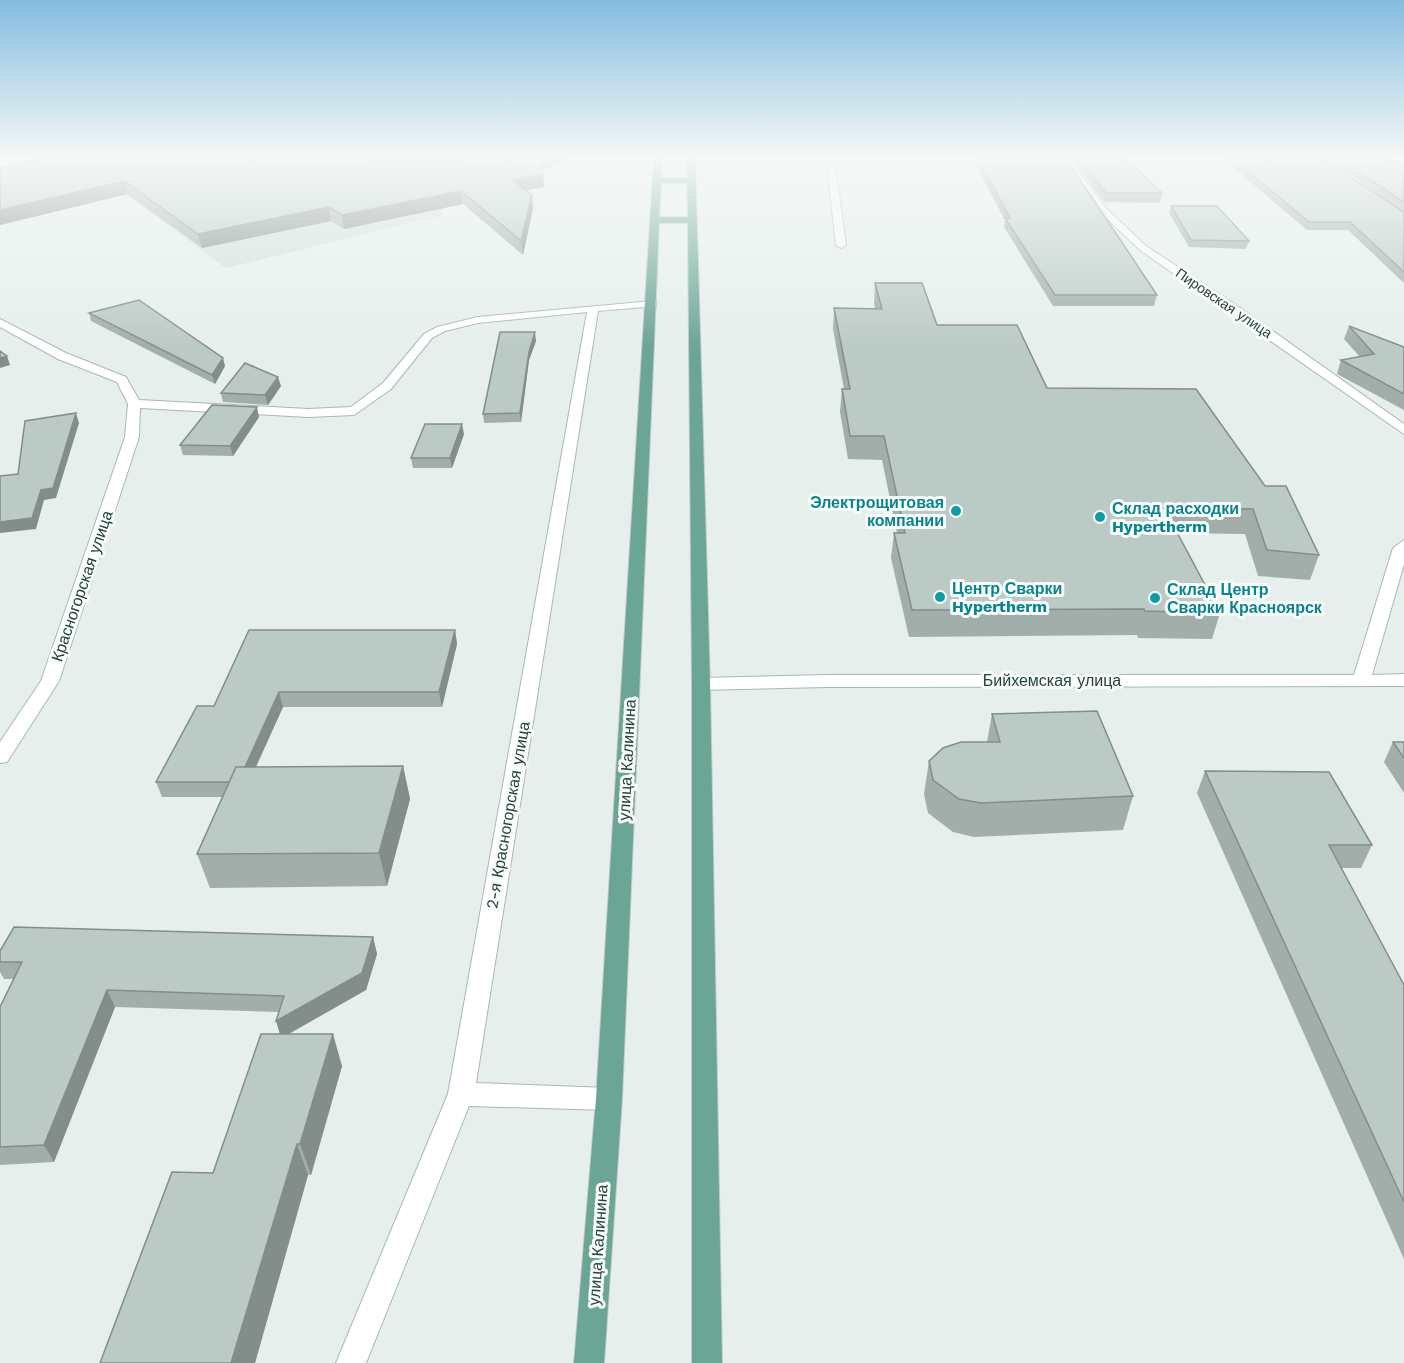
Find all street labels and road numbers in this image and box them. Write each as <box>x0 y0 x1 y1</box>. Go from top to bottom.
street label: Пировская улица <box>1173 265 1275 341</box>
street label: Красногорская улица <box>47 508 117 664</box>
street label: Бийхемская улица <box>983 671 1121 690</box>
street label: улица Калинина <box>614 699 640 821</box>
street label: 2-я Красногорская улица <box>482 720 534 910</box>
street label: улица Калинина <box>584 1184 612 1306</box>

